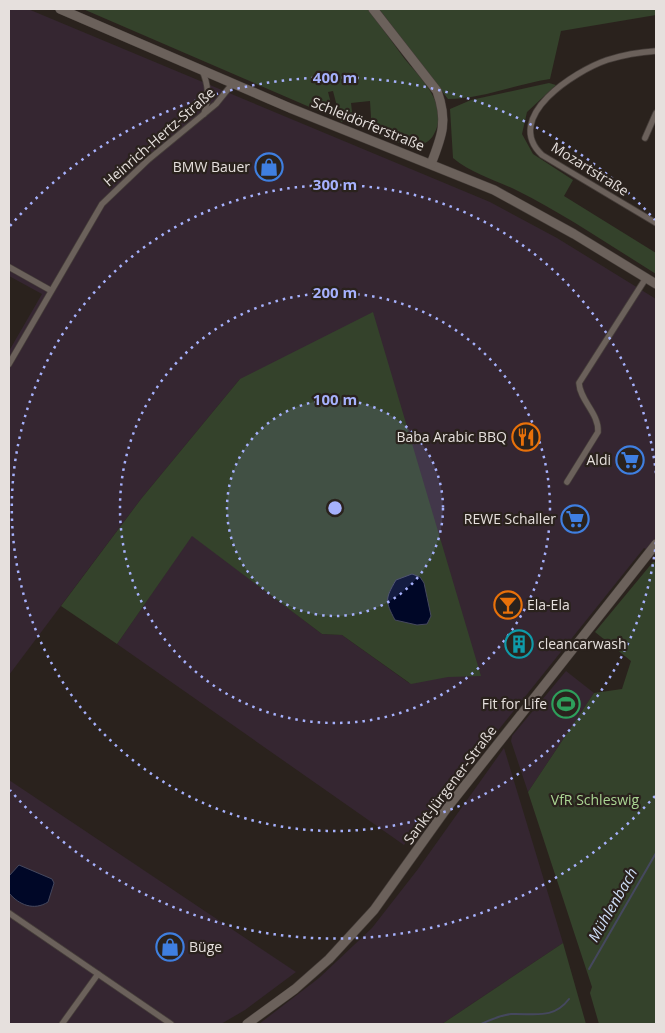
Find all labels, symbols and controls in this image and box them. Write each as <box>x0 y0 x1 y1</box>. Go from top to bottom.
text: 400 m <box>313 67 357 87</box>
street label: Heinrich-Hertz-Straße <box>99 83 219 190</box>
street label: Schleidörferstraße <box>309 92 428 155</box>
street label: Mozartstraße <box>548 137 633 200</box>
shop icon: BMW Bauer <box>254 152 284 182</box>
place label: BMW Bauer <box>173 157 250 176</box>
text: 300 m <box>313 174 357 194</box>
text: 200 m <box>313 282 357 302</box>
text: 100 m <box>313 389 357 409</box>
restaurant icon: Baba Arabic BBQ <box>511 422 541 452</box>
place label: Baba Arabic BBQ <box>396 427 507 446</box>
supermarket icon: Aldi <box>615 445 645 475</box>
place label: Aldi <box>587 450 611 469</box>
centre of rings <box>326 499 344 517</box>
supermarket icon: REWE Schaller <box>560 504 590 534</box>
place label: REWE Schaller <box>464 509 556 528</box>
bar icon: Ela-Ela <box>493 590 523 620</box>
place label: Ela-Ela <box>527 595 570 614</box>
building icon: cleancarwash <box>504 629 534 659</box>
place label: cleancarwash <box>538 634 627 653</box>
sports icon: Fit for Life <box>551 689 581 719</box>
place label: Fit for Life <box>482 694 547 713</box>
street label: Sankt-Jürgener-Straße <box>399 721 501 848</box>
park label: VfR Schleswig <box>551 790 640 809</box>
water label: Mühlenbach <box>583 864 641 945</box>
shop icon: Büge <box>155 932 185 962</box>
place label: Büge <box>189 937 222 956</box>

